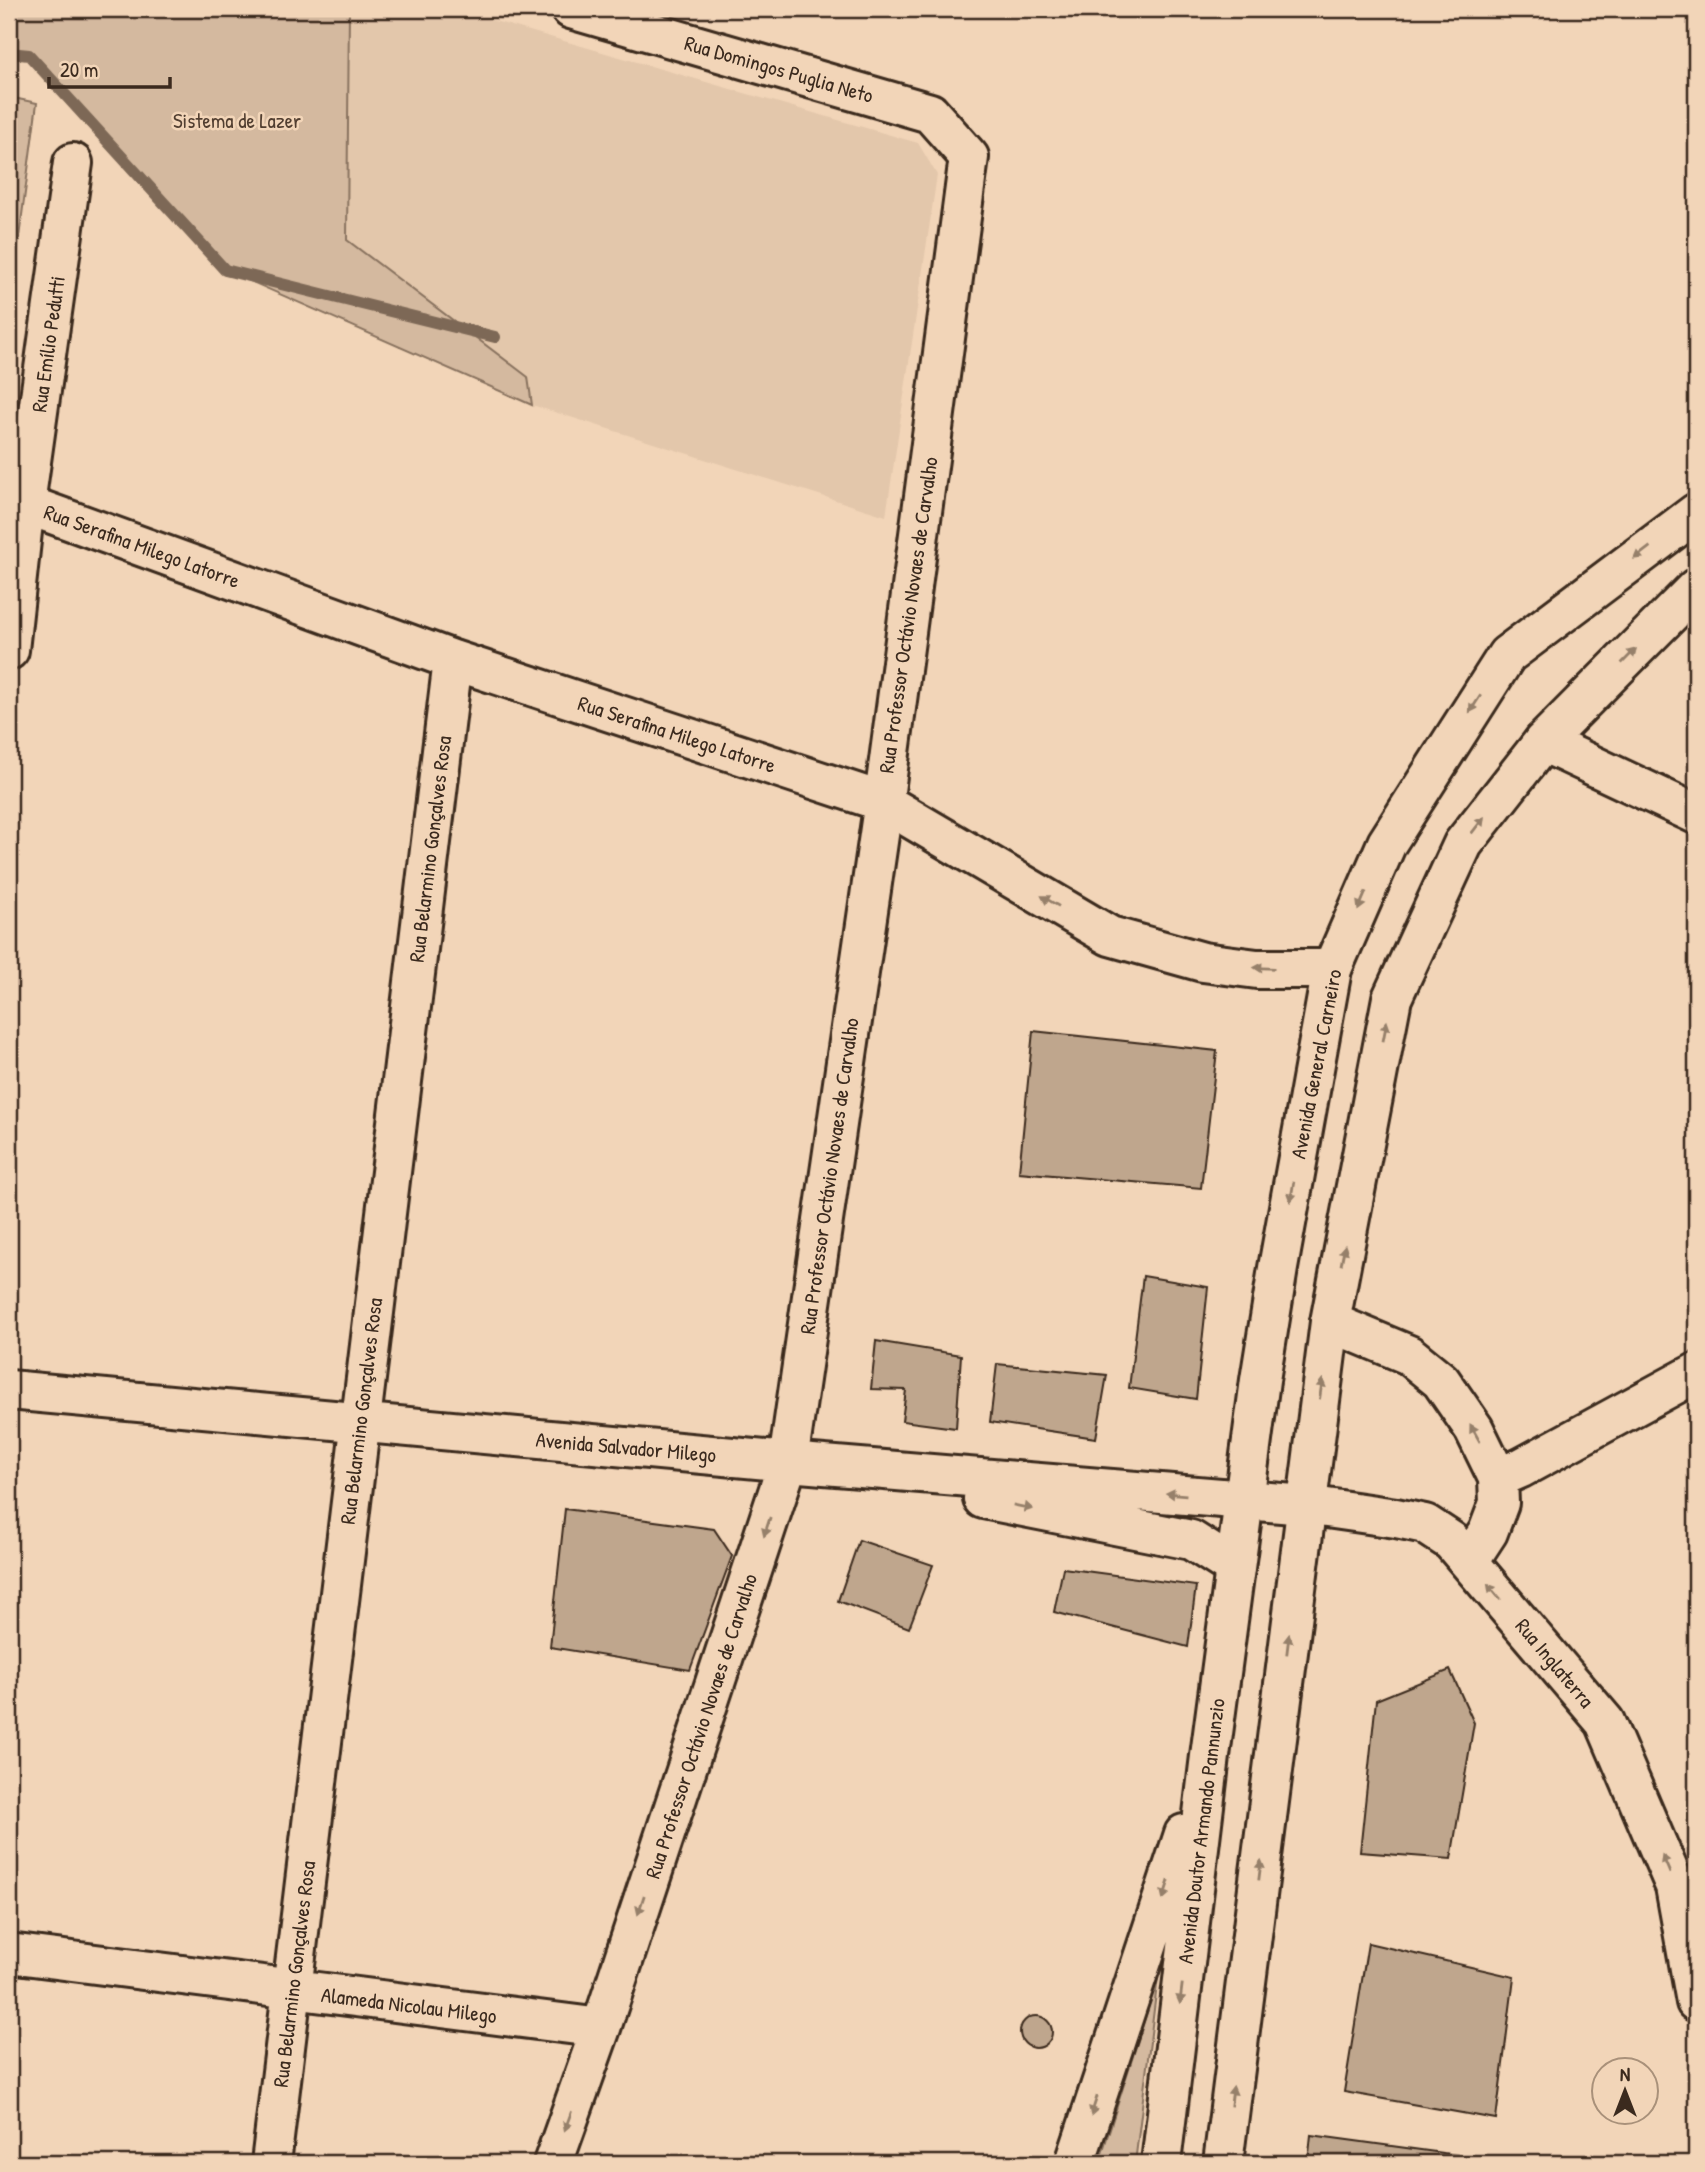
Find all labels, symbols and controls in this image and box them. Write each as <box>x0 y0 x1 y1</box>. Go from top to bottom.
street label: Rua Domingos Puglia Neto <box>681 28 877 110</box>
scale bar <box>49 46 170 90</box>
text: 20 m <box>60 55 98 84</box>
park label: Sistema de Lazer <box>173 106 301 135</box>
street label: Rua Emílio Pedutti <box>24 274 72 414</box>
street label: Rua Professor Octávio Novaes de Carvalho <box>871 455 945 775</box>
street label: Rua Serafina Milego Latorre <box>40 497 244 595</box>
one-way arrow <box>1633 546 1651 561</box>
one-way arrow <box>1620 647 1637 664</box>
street label: Rua Serafina Milego Latorre <box>574 688 780 780</box>
one-way arrow <box>1469 695 1482 714</box>
street label: Rua Belarmino Gonçalves Rosa <box>402 734 458 964</box>
one-way arrow <box>1470 817 1485 835</box>
one-way arrow <box>1356 891 1368 911</box>
one-way arrow <box>1041 895 1060 907</box>
one-way arrow <box>1253 963 1275 974</box>
street label: Avenida General Carneiro <box>1283 967 1349 1161</box>
street label: Rua Professor Octávio Novaes de Carvalho <box>792 1016 866 1336</box>
one-way arrow <box>1380 1020 1391 1042</box>
one-way arrow <box>1286 1181 1297 1203</box>
one-way arrow <box>1337 1244 1348 1266</box>
street label: Rua Belarmino Gonçalves Rosa <box>333 1296 389 1526</box>
one-way arrow <box>1315 1378 1326 1400</box>
one-way arrow <box>1469 1423 1481 1443</box>
street label: Avenida Salvador Milego <box>535 1425 717 1469</box>
one-way arrow <box>1165 1488 1187 1499</box>
one-way arrow <box>1013 1502 1035 1513</box>
one-way arrow <box>761 1516 772 1537</box>
street label: Rua Professor Octávio Novaes de Carvalho <box>638 1570 764 1882</box>
one-way arrow <box>1487 1583 1502 1600</box>
street label: Rua Inglaterra <box>1509 1612 1601 1714</box>
one-way arrow <box>1283 1633 1294 1655</box>
street label: Avenida Doutor Armando Pannunzio <box>1170 1697 1232 1965</box>
one-way arrow <box>1660 1854 1672 1874</box>
street label: Rua Belarmino Gonçalves Rosa <box>266 1859 322 2089</box>
one-way arrow <box>1254 1859 1265 1881</box>
one-way arrow <box>1160 1880 1170 1901</box>
one-way arrow <box>636 1895 646 1916</box>
street label: Alameda Nicolau Milego <box>320 1980 498 2030</box>
one-way arrow <box>1176 1983 1187 2005</box>
north arrow <box>1590 2056 1660 2126</box>
text: N <box>1620 2061 1630 2087</box>
one-way arrow <box>1226 2084 1237 2106</box>
one-way arrow <box>1088 2096 1099 2117</box>
one-way arrow <box>562 2110 573 2131</box>

